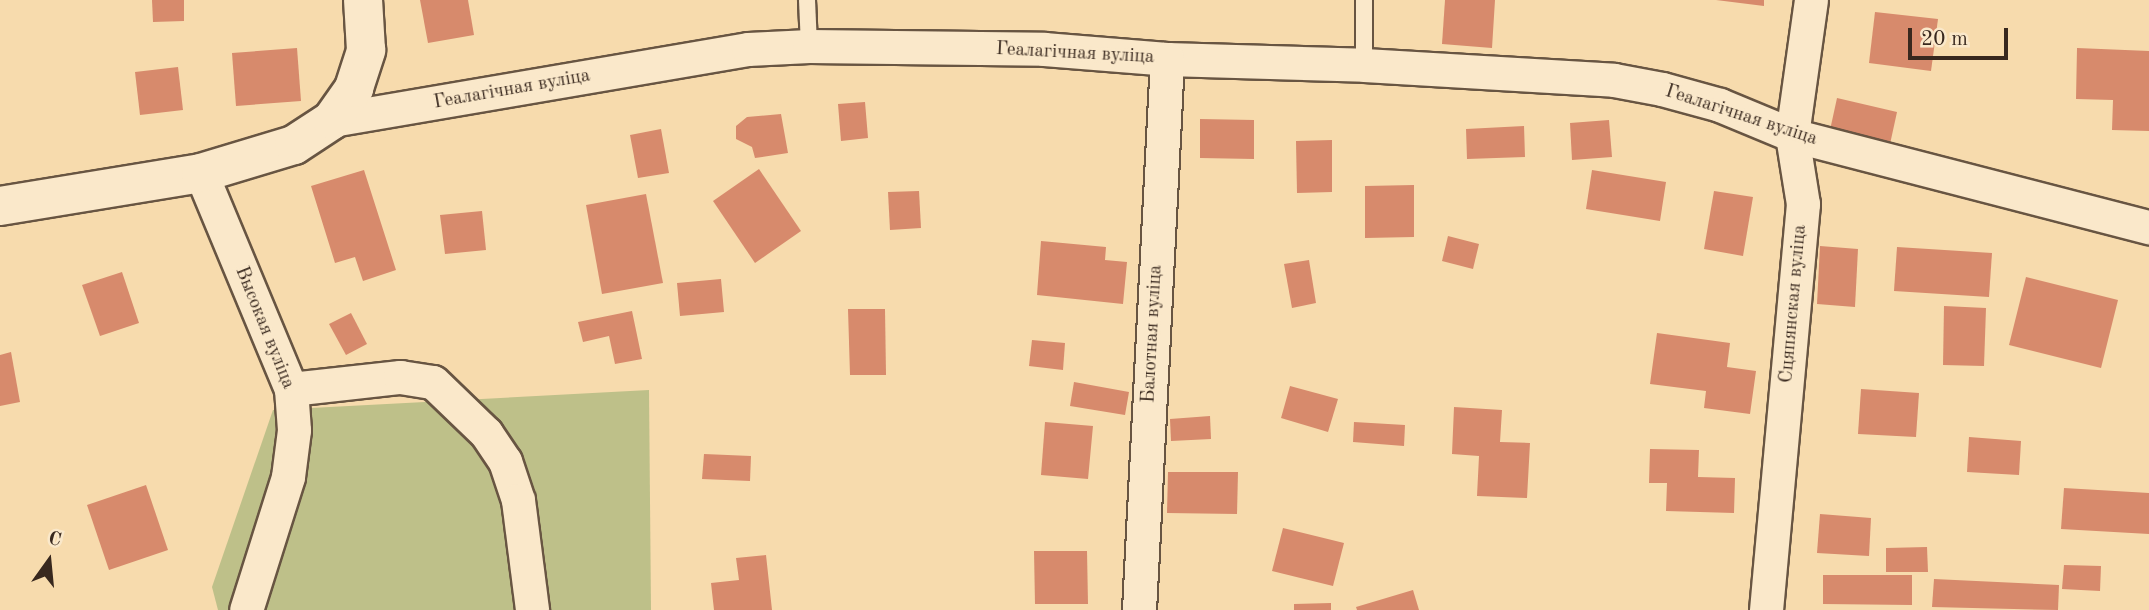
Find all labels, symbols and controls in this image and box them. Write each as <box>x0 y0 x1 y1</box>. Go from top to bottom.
scale bar <box>1911 14 2011 58</box>
text: 20 m <box>1921 29 1968 50</box>
street label: Геалагічная вуліца <box>995 38 1155 70</box>
street label: Геалагічная вуліца <box>432 65 592 115</box>
street label: Геалагічная вуліца <box>1662 81 1820 151</box>
street label: Сцяпянская вуліца <box>1776 224 1812 384</box>
street label: Высокая вуліца <box>229 263 299 393</box>
street label: Балотная вуліца <box>1138 264 1168 404</box>
north arrow <box>14 526 84 596</box>
text: С <box>46 529 63 551</box>

